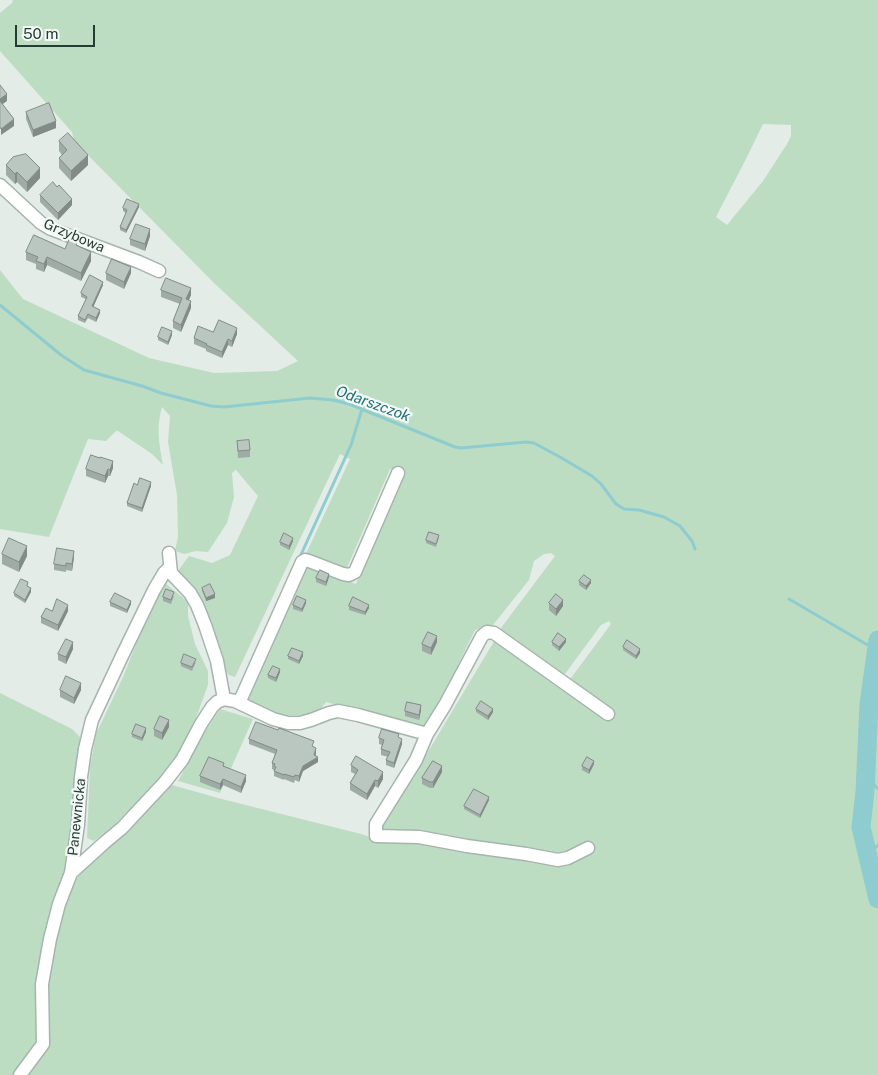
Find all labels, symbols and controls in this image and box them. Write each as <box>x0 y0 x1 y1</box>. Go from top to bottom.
scale bar <box>18 15 98 47</box>
text: 50 m <box>23 25 58 42</box>
street label: Grzybowa <box>41 216 107 256</box>
water label: Odarszczok <box>333 382 413 426</box>
street label: Panewnicka <box>65 777 89 857</box>

